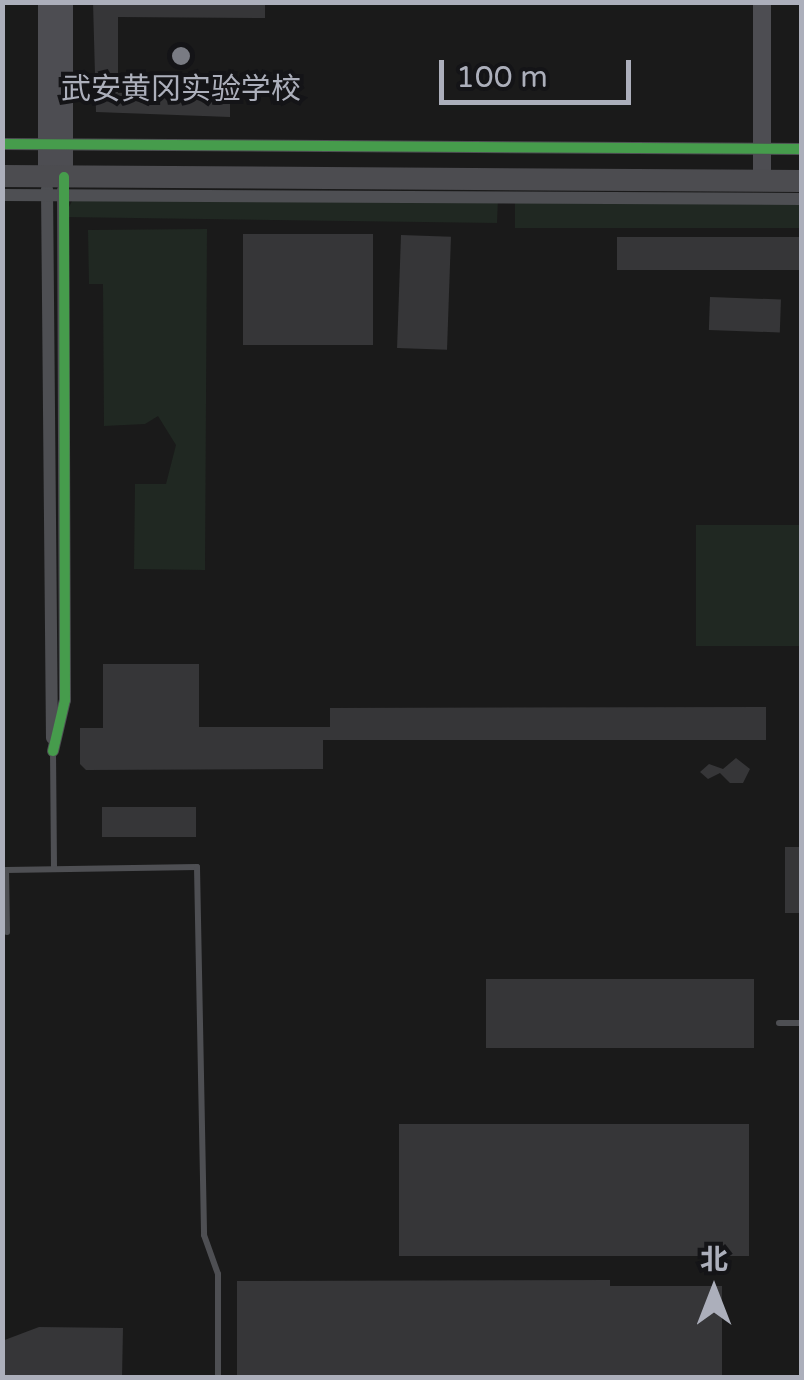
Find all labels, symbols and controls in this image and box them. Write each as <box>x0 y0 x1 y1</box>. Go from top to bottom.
scale bar <box>444 40 636 102</box>
marker: 武安黄冈实验学校 <box>170 45 192 67</box>
text: 100 m <box>456 59 548 96</box>
place label: 武安黄冈实验学校 <box>61 72 301 108</box>
north arrow <box>664 1240 764 1340</box>
text: 北 <box>700 1243 728 1277</box>

